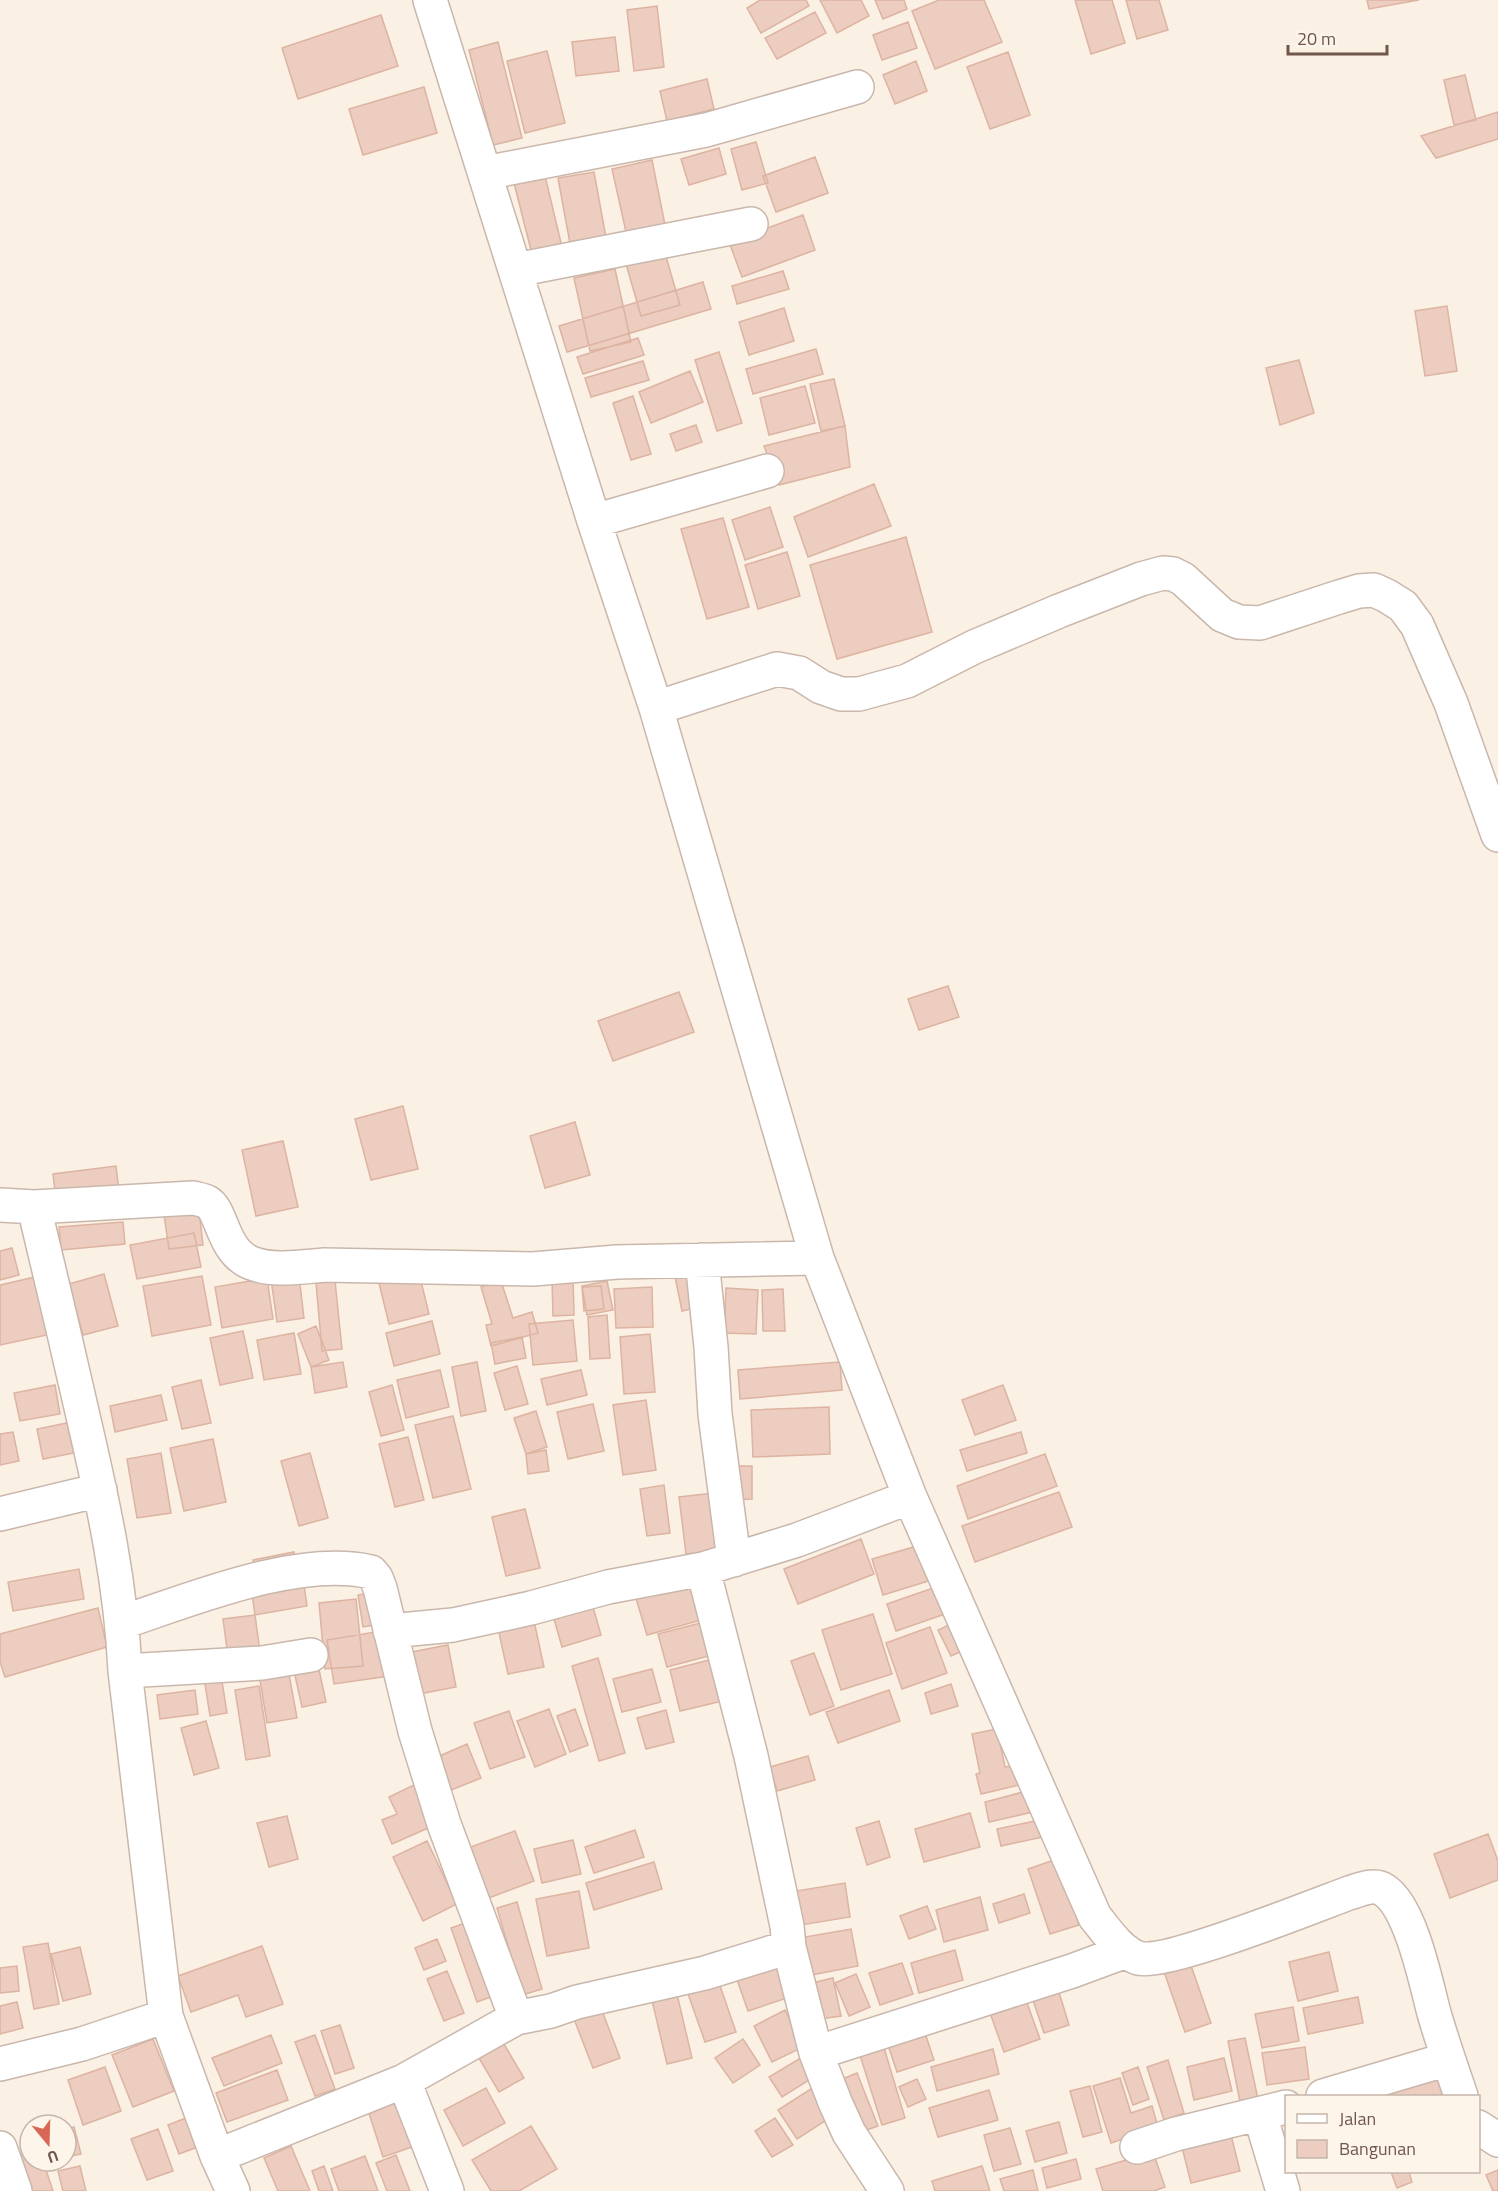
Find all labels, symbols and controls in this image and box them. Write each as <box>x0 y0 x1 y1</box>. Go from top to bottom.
scale bar <box>1288 18 1387 56</box>
text: 20 m <box>1297 25 1336 52</box>
legend <box>1285 2095 1480 2173</box>
text: Jalan <box>1339 2105 1376 2132</box>
north arrow <box>18 2113 78 2173</box>
text: Bangunan <box>1339 2135 1416 2162</box>
text: U <box>44 2144 62 2170</box>

